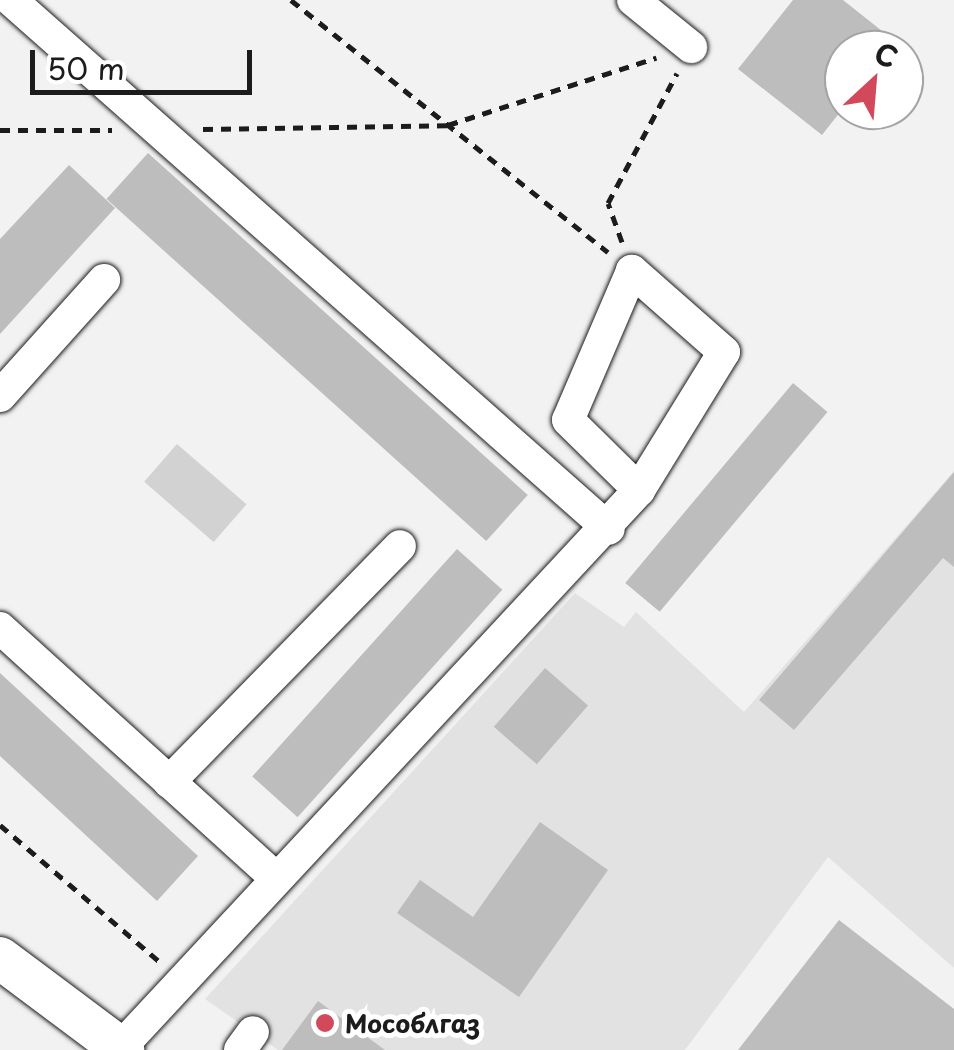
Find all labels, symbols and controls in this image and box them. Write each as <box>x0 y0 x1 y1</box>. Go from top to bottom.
scale bar <box>35 30 258 92</box>
north arrow <box>824 30 924 130</box>
text: С <box>868 30 905 78</box>
text: 50 m <box>47 45 125 90</box>
place label: Мособлгаз <box>345 1008 480 1038</box>
marker: Мособлгаз <box>314 1012 336 1034</box>

